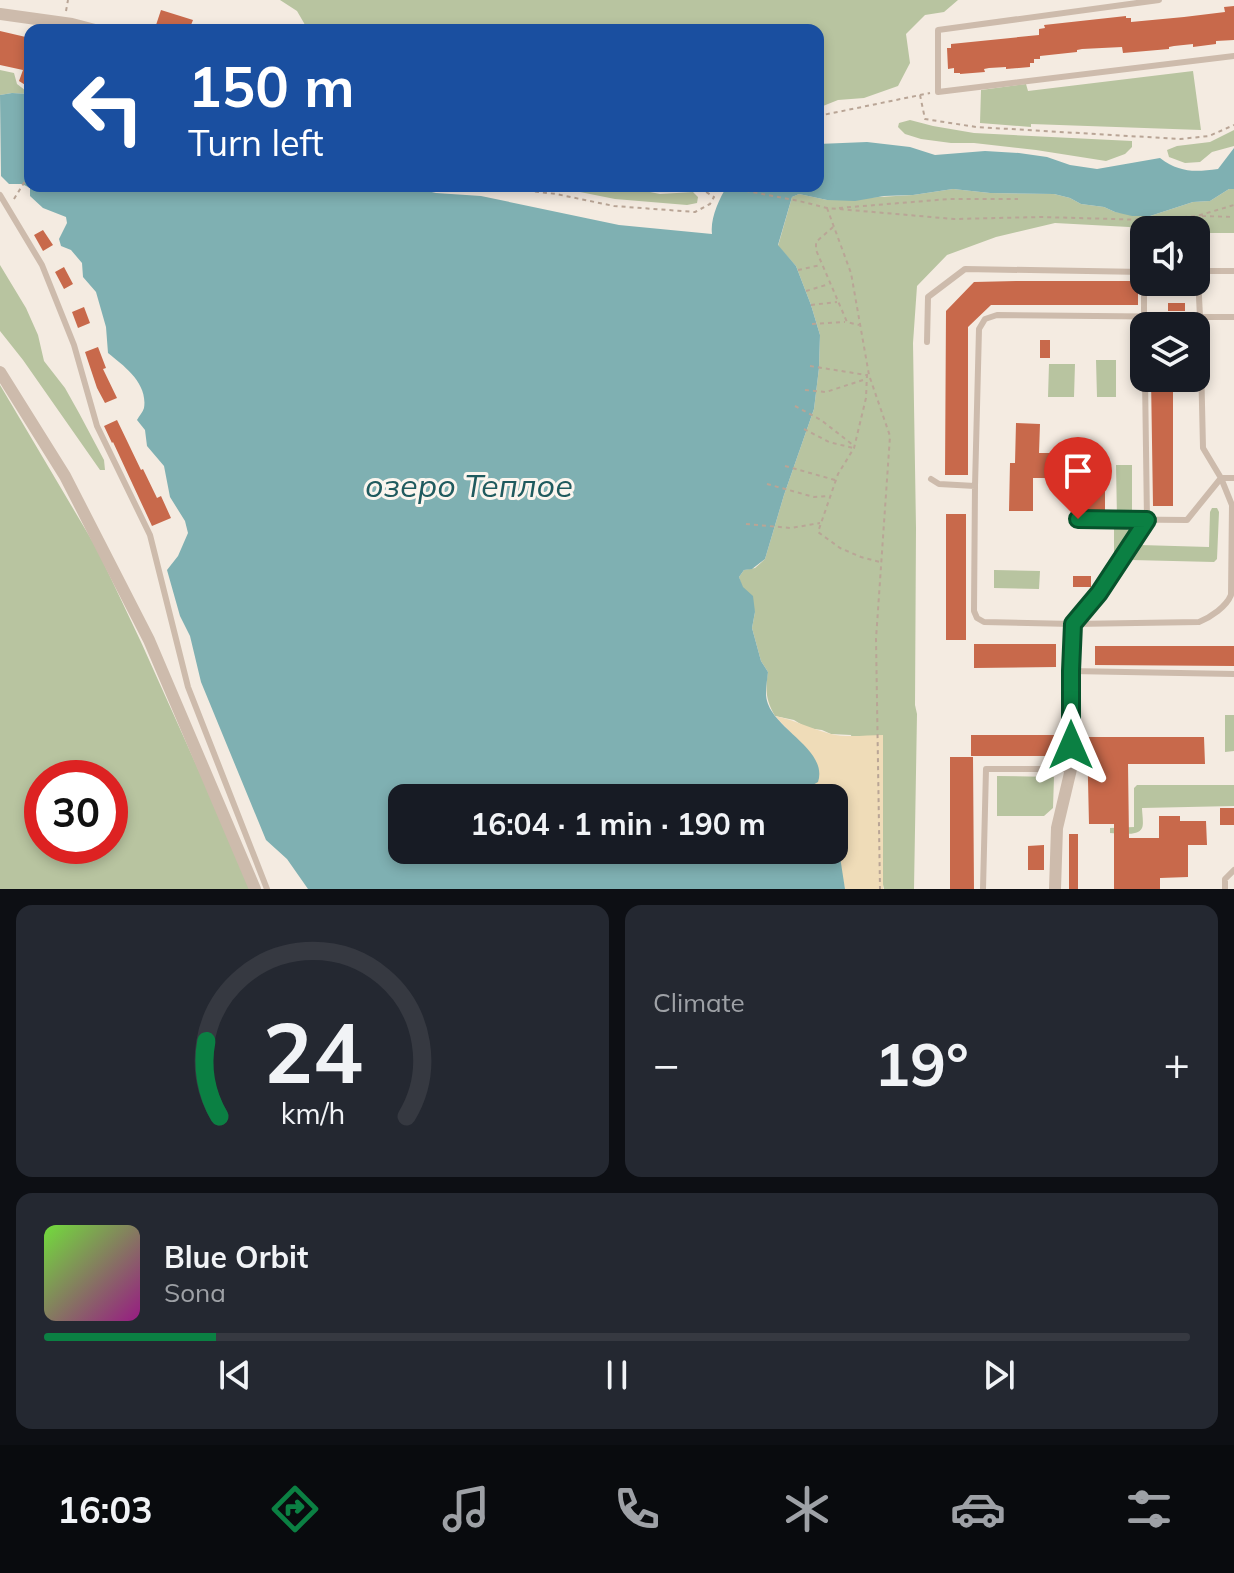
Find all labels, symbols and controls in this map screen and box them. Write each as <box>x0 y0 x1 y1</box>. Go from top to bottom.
text: 150 m <box>188 51 355 121</box>
icon: left <box>56 56 160 160</box>
text: Turn left <box>188 120 324 165</box>
map controls <box>1130 216 1210 392</box>
button: sound <box>1130 216 1210 296</box>
button: layers <box>1130 312 1210 392</box>
pin <box>1044 437 1112 519</box>
icon: arrive <box>1056 449 1100 493</box>
water label: озеро Теплое <box>365 465 573 505</box>
position arrow <box>1029 703 1113 787</box>
speed limit sign: 30 <box>24 760 128 864</box>
text: 16:04 · 1 min · 190 m <box>470 805 766 843</box>
text: Climate <box>653 986 745 1019</box>
text: 24 <box>263 999 362 1104</box>
text: 19° <box>874 1026 969 1101</box>
text: − <box>653 1036 679 1091</box>
text: + <box>1164 1036 1190 1091</box>
text: km/h <box>280 1095 345 1131</box>
text: Blue Orbit <box>164 1238 308 1276</box>
text: Sona <box>164 1276 226 1309</box>
icon: previous <box>213 1353 257 1397</box>
icon: pause <box>595 1353 639 1397</box>
icon: next <box>977 1353 1021 1397</box>
icon: directions <box>267 1481 323 1537</box>
icon: music <box>438 1481 494 1537</box>
icon: phone <box>609 1481 665 1537</box>
icon: climate <box>779 1481 835 1537</box>
icon: car <box>950 1481 1006 1537</box>
icon: filters <box>1121 1481 1177 1537</box>
text: 16:03 <box>57 1487 153 1532</box>

